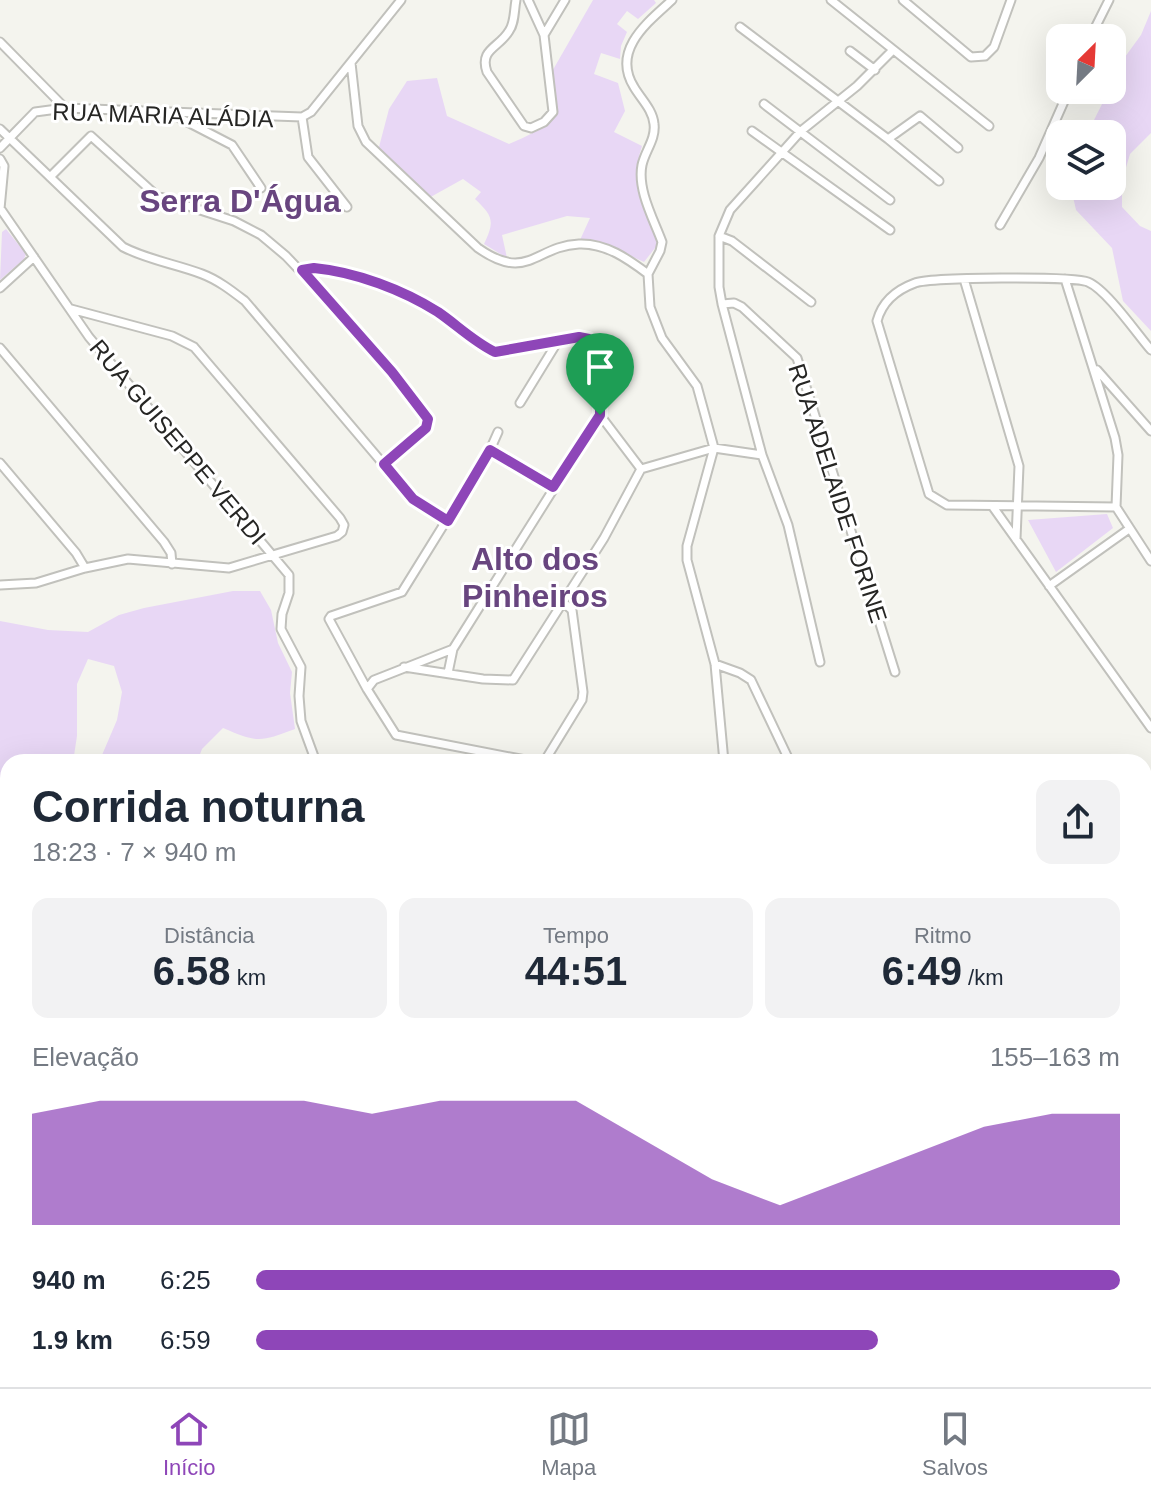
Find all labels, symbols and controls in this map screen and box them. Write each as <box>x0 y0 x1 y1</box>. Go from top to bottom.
north arrow <box>1046 24 1126 104</box>
map controls <box>1046 24 1126 200</box>
street label: RUA MARIA ALÁDIA <box>52 98 274 132</box>
button: layers <box>1046 120 1126 200</box>
district label: Serra D'Água <box>139 183 341 219</box>
pin <box>566 333 634 415</box>
street label: RUA GUISEPPE VERDI <box>84 334 272 550</box>
icon: arrive <box>578 345 622 389</box>
street label: RUA ADELAIDE FORINE <box>783 360 893 626</box>
district label: Alto dos Pinheiros <box>462 541 608 614</box>
button: share <box>1036 780 1120 864</box>
text: Corrida noturna <box>32 782 364 831</box>
text: 18:23 · 7 × 940 m <box>32 837 237 867</box>
text: Distância <box>164 923 255 948</box>
text: Tempo <box>543 923 609 948</box>
text: Ritmo <box>914 923 971 948</box>
text: 6.58 <box>153 949 231 993</box>
text: 44:51 <box>525 949 627 993</box>
text: 6:49 <box>882 949 962 993</box>
text: km <box>231 965 266 990</box>
text: /km <box>962 965 1003 990</box>
text: Elevação <box>32 1042 139 1072</box>
text: 155–163 m <box>990 1042 1120 1072</box>
text: 940 m <box>32 1265 106 1295</box>
text: 6:25 <box>160 1265 211 1295</box>
text: 1.9 km <box>32 1325 113 1355</box>
text: 6:59 <box>160 1325 211 1355</box>
tab: Início <box>163 1407 215 1481</box>
tab: Mapa <box>541 1407 596 1481</box>
tab: Salvos <box>922 1407 988 1481</box>

